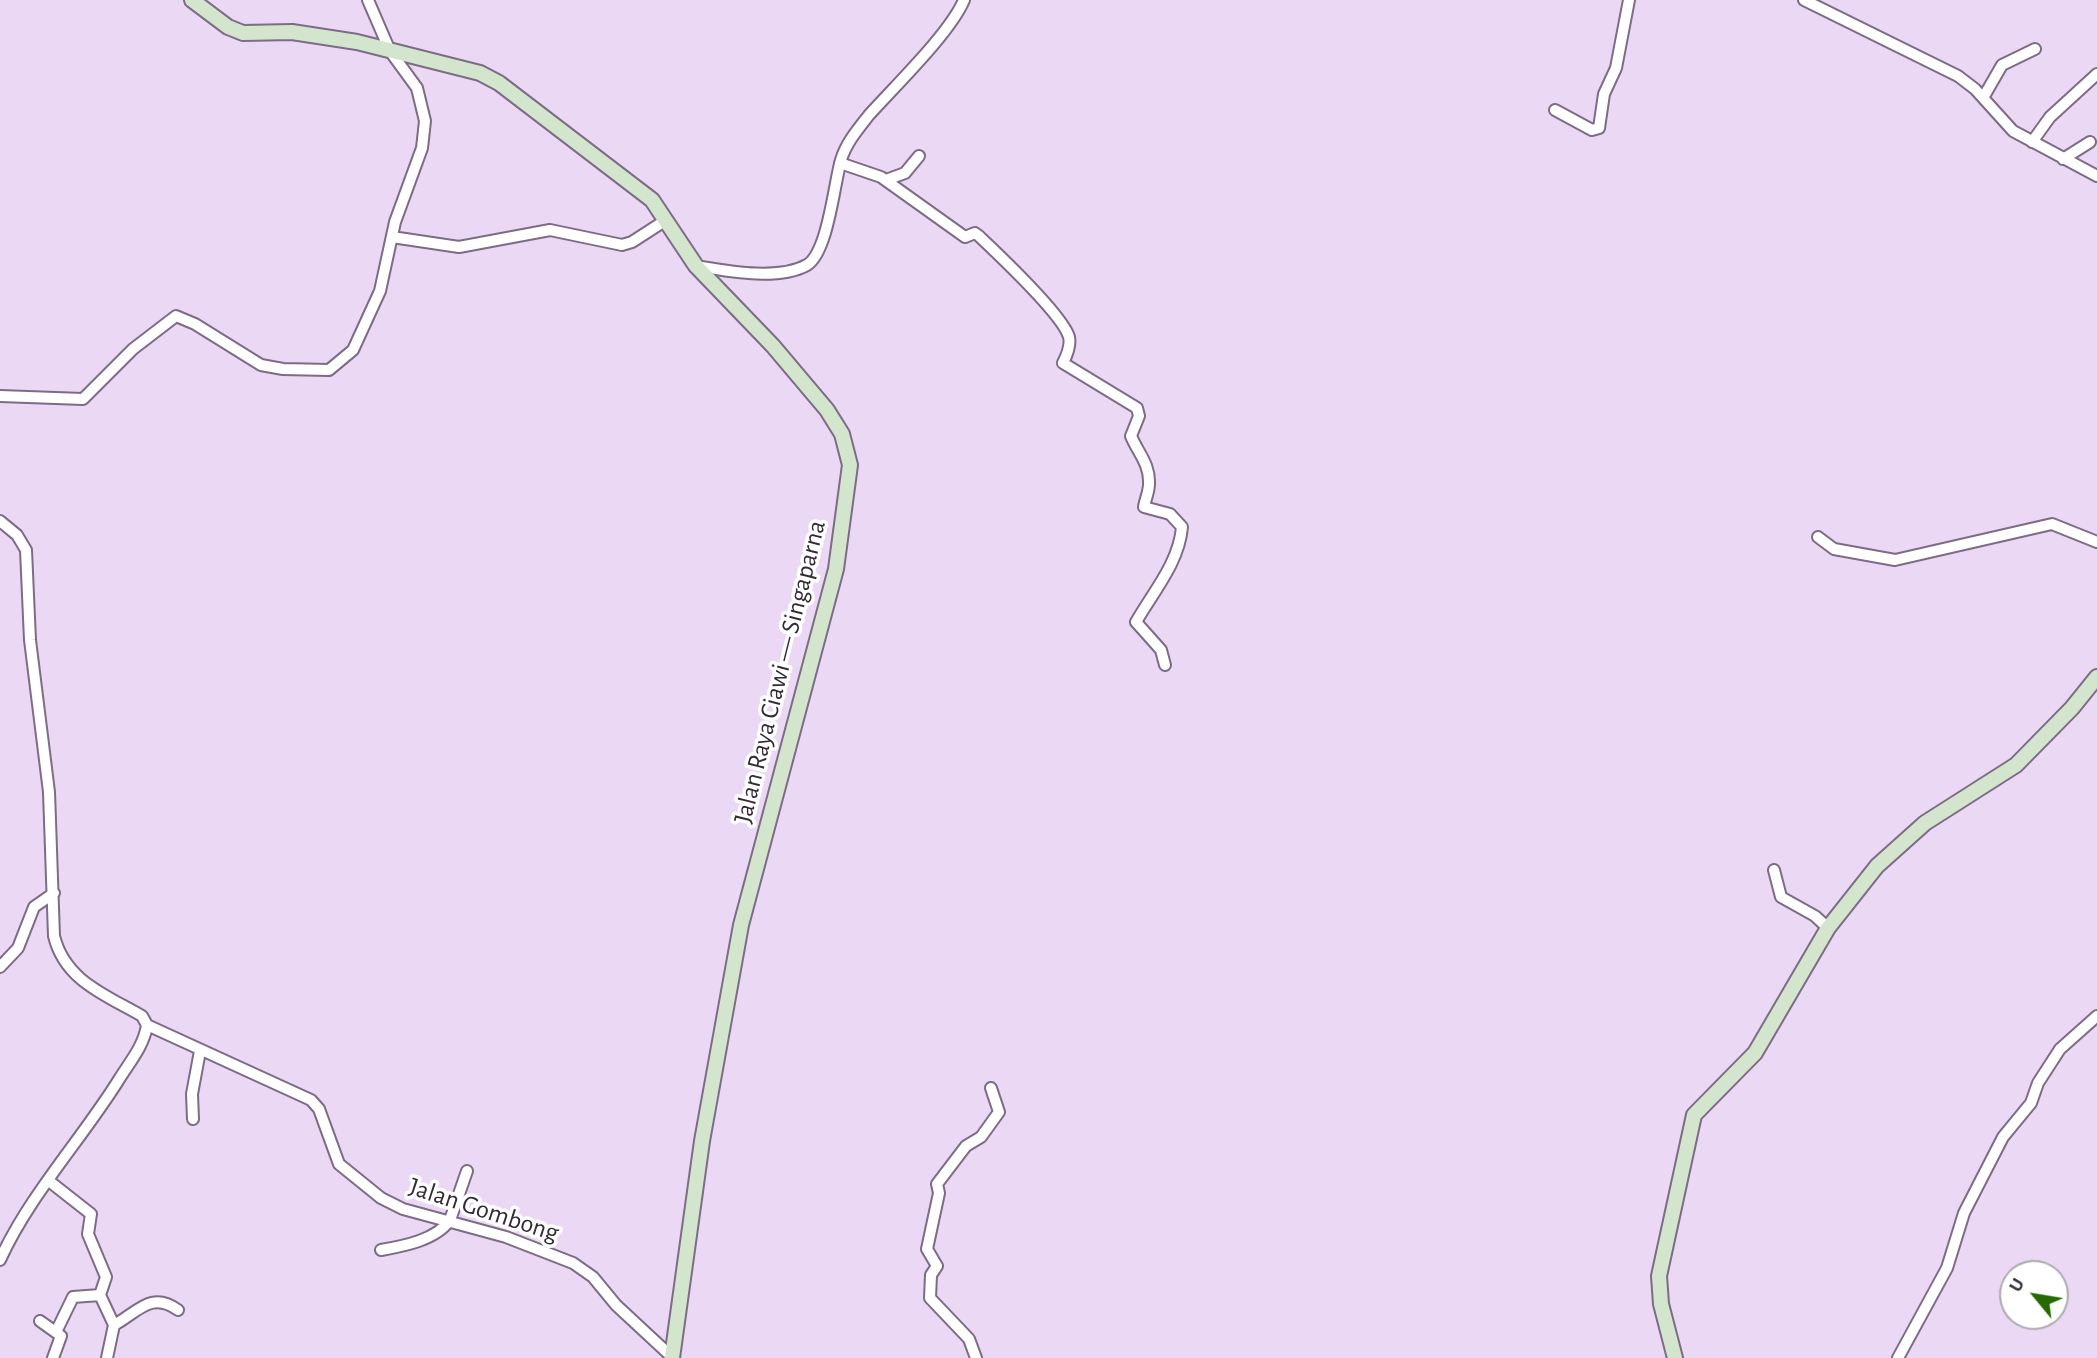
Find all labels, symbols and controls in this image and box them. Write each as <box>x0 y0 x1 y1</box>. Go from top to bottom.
street label: Jalan Raya Ciawi — Singaparna <box>727 517 833 827</box>
street label: Jalan Gombong <box>405 1171 563 1249</box>
north arrow <box>1999 1260 2069 1330</box>
text: U <box>2006 1275 2028 1295</box>

